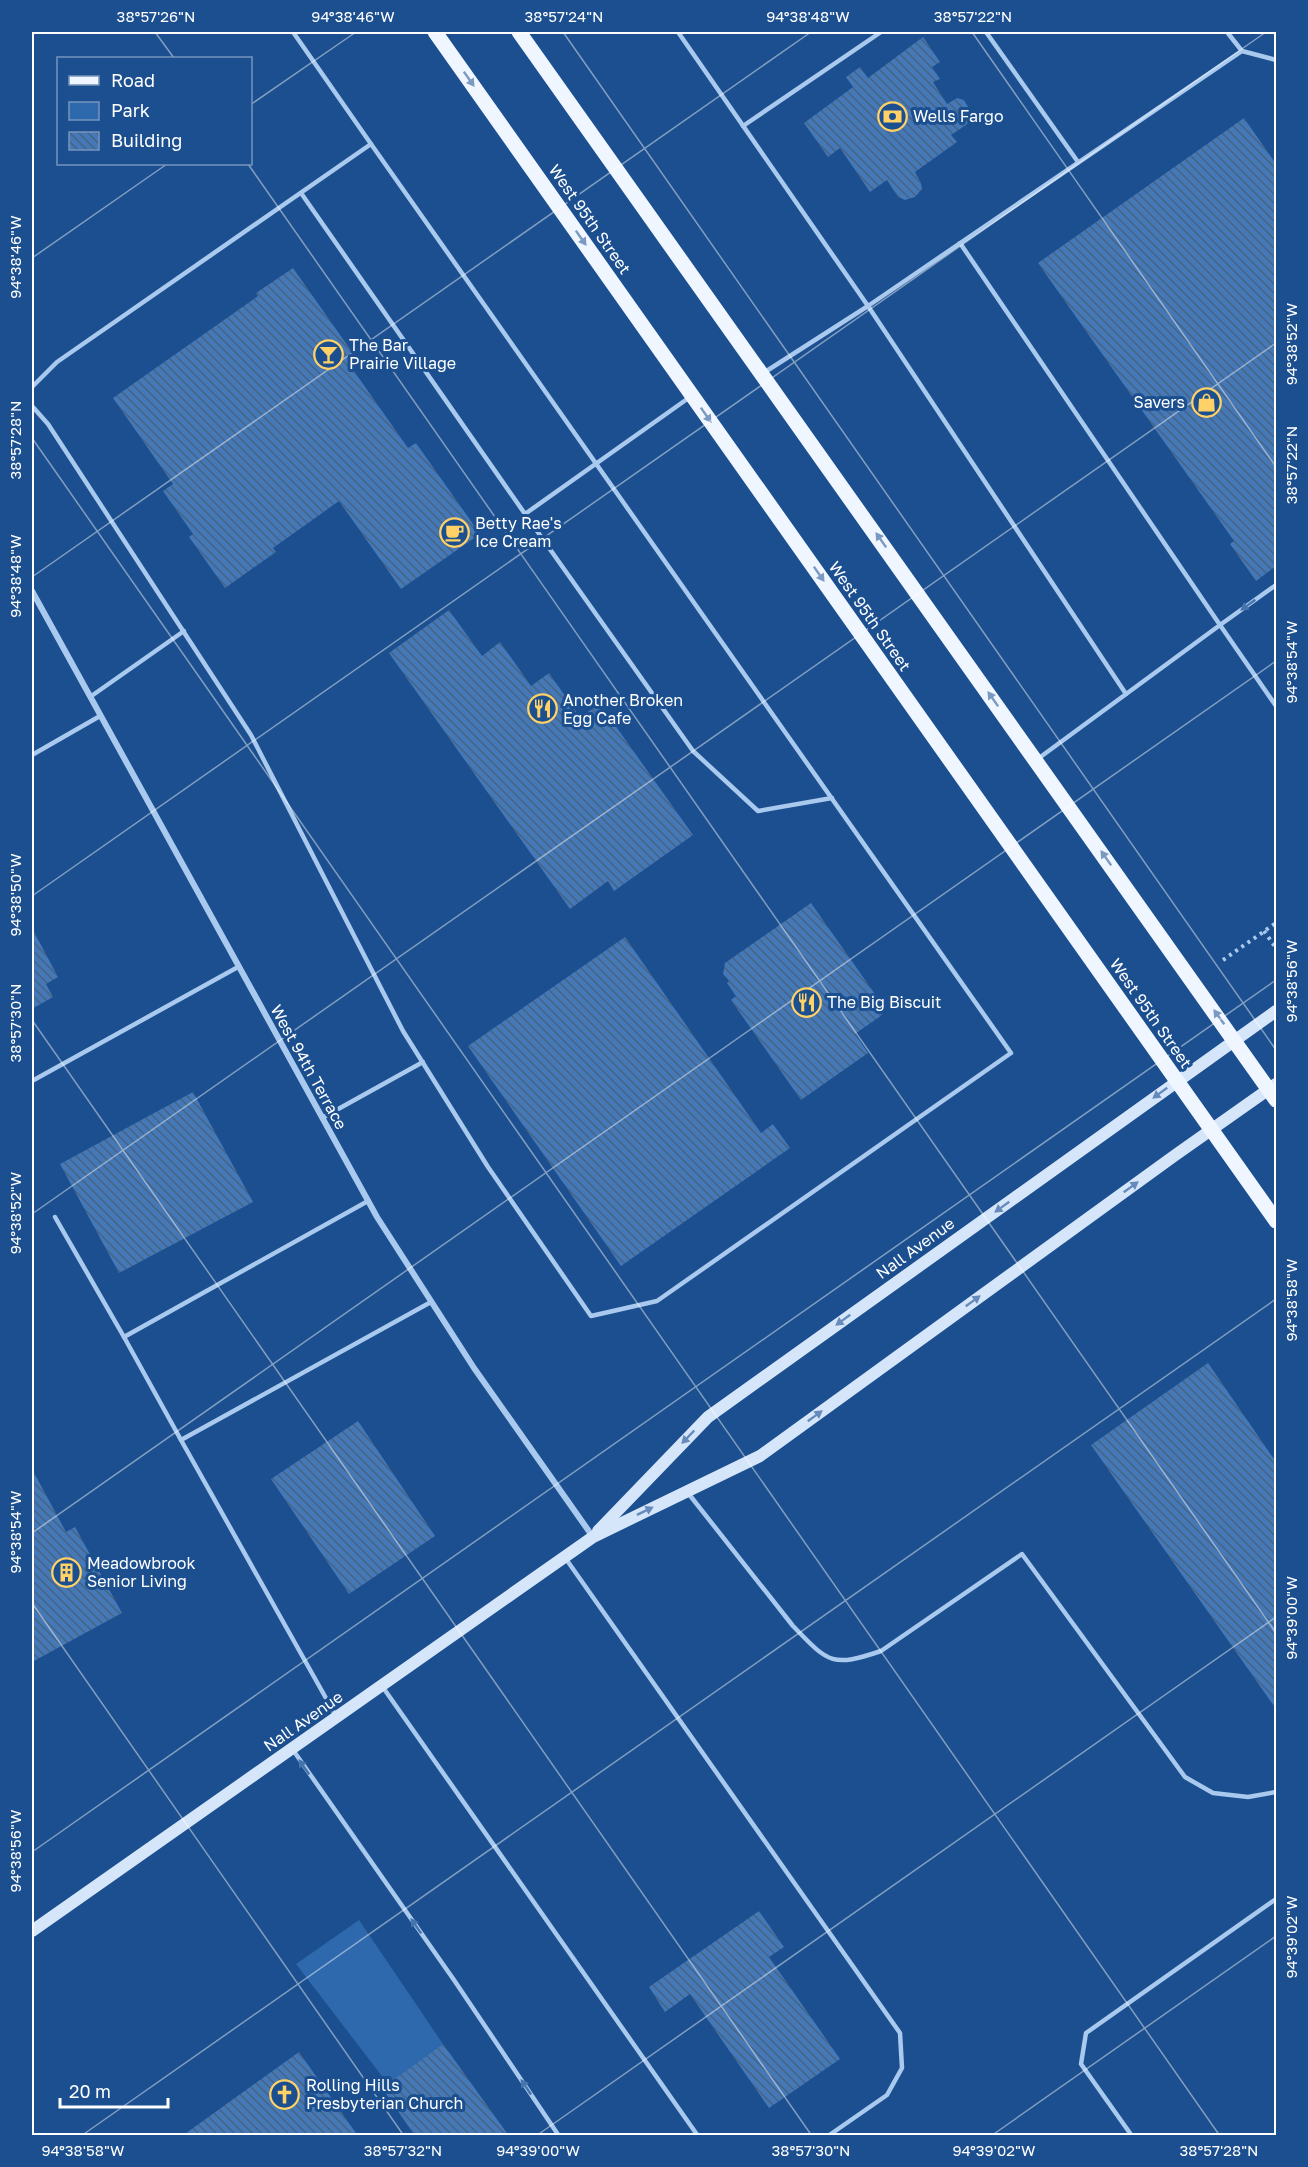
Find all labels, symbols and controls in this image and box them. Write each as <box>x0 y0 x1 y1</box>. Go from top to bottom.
text: 38°57'26"N <box>117 7 195 25</box>
text: 94°38'46"W <box>311 7 395 25</box>
text: 38°57'24"N <box>525 7 603 25</box>
text: 94°38'48"W <box>766 7 850 25</box>
text: 38°57'22"N <box>934 7 1012 25</box>
legend <box>57 57 252 165</box>
text: Road <box>111 69 155 91</box>
one-way arrow <box>463 71 475 87</box>
text: Park <box>111 99 150 121</box>
bank icon: Wells Fargo <box>876 100 908 132</box>
place label: Wells Fargo <box>913 106 1003 126</box>
text: Building <box>111 129 182 151</box>
street label: West 95th Street <box>545 160 635 278</box>
text: 94°38'46"W <box>6 215 24 299</box>
one-way arrow <box>575 230 587 246</box>
text: 94°38'52"W <box>1282 303 1300 385</box>
place label: The Bar Prairie Village <box>349 335 456 373</box>
bar icon: The Bar Prairie Village <box>312 338 344 370</box>
shop icon: Savers <box>1190 386 1222 418</box>
place label: Savers <box>1133 392 1185 412</box>
text: 38°57'28"N <box>6 401 24 479</box>
one-way arrow <box>700 406 712 422</box>
text: 38°57'22"N <box>1282 426 1300 504</box>
place label: Betty Rae's Ice Cream <box>475 513 562 551</box>
cafe icon: Betty Rae's Ice Cream <box>438 516 470 548</box>
one-way arrow <box>875 533 887 549</box>
text: 94°38'48"W <box>6 534 24 618</box>
street label: West 95th Street <box>825 557 915 675</box>
one-way arrow <box>813 566 824 582</box>
one-way arrow <box>1241 599 1257 611</box>
text: 94°38'54"W <box>1282 621 1300 703</box>
place label: Another Broken Egg Cafe <box>563 690 683 728</box>
one-way arrow <box>988 692 1000 707</box>
restaurant icon: Another Broken Egg Cafe <box>526 693 558 725</box>
one-way arrow <box>1100 851 1112 867</box>
text: 94°38'50"W <box>6 853 24 937</box>
text: 94°38'56"W <box>1282 940 1300 1022</box>
street label: West 95th Street <box>1106 954 1196 1072</box>
text: 38°57'30"N <box>6 983 24 1063</box>
restaurant icon: The Big Biscuit <box>790 986 822 1018</box>
place label: The Big Biscuit <box>827 992 941 1012</box>
street label: West 94th Terrace <box>266 1001 352 1133</box>
one-way arrow <box>1213 1010 1225 1026</box>
one-way arrow <box>1153 1087 1169 1099</box>
text: 94°38'52"W <box>6 1172 24 1254</box>
one-way arrow <box>1122 1181 1138 1193</box>
one-way arrow <box>994 1200 1009 1212</box>
street label: Nall Avenue <box>872 1213 958 1283</box>
text: 94°38'58"W <box>1282 1259 1300 1341</box>
one-way arrow <box>965 1296 980 1308</box>
one-way arrow <box>835 1314 851 1325</box>
one-way arrow <box>806 1410 822 1422</box>
one-way arrow <box>681 1430 695 1445</box>
text: 94°38'54"W <box>6 1491 24 1573</box>
one-way arrow <box>637 1506 654 1515</box>
place label: Meadowbrook Senior Living <box>87 1553 195 1591</box>
building icon: Meadowbrook Senior Living <box>50 1556 82 1588</box>
text: 94°39'00"W <box>1282 1576 1300 1660</box>
street label: Nall Avenue <box>260 1686 346 1756</box>
one-way arrow <box>298 1759 310 1775</box>
text: 94°38'56"W <box>6 1810 24 1892</box>
text: 94°39'02"W <box>1282 1895 1300 1979</box>
one-way arrow <box>410 1919 422 1935</box>
scale bar <box>60 2071 168 2109</box>
place label: Rolling Hills Presbyterian Church <box>306 2075 463 2113</box>
church icon: Rolling Hills Presbyterian Church <box>269 2078 301 2110</box>
one-way arrow <box>521 2079 532 2095</box>
text: 20 m <box>69 2080 111 2102</box>
text: 94°38'58"W <box>42 2141 124 2159</box>
text: 38°57'32"N <box>364 2141 442 2159</box>
text: 94°39'00"W <box>496 2141 580 2159</box>
text: 38°57'30"N <box>771 2141 851 2159</box>
text: 94°39'02"W <box>952 2141 1036 2159</box>
text: 38°57'28"N <box>1180 2141 1258 2159</box>

